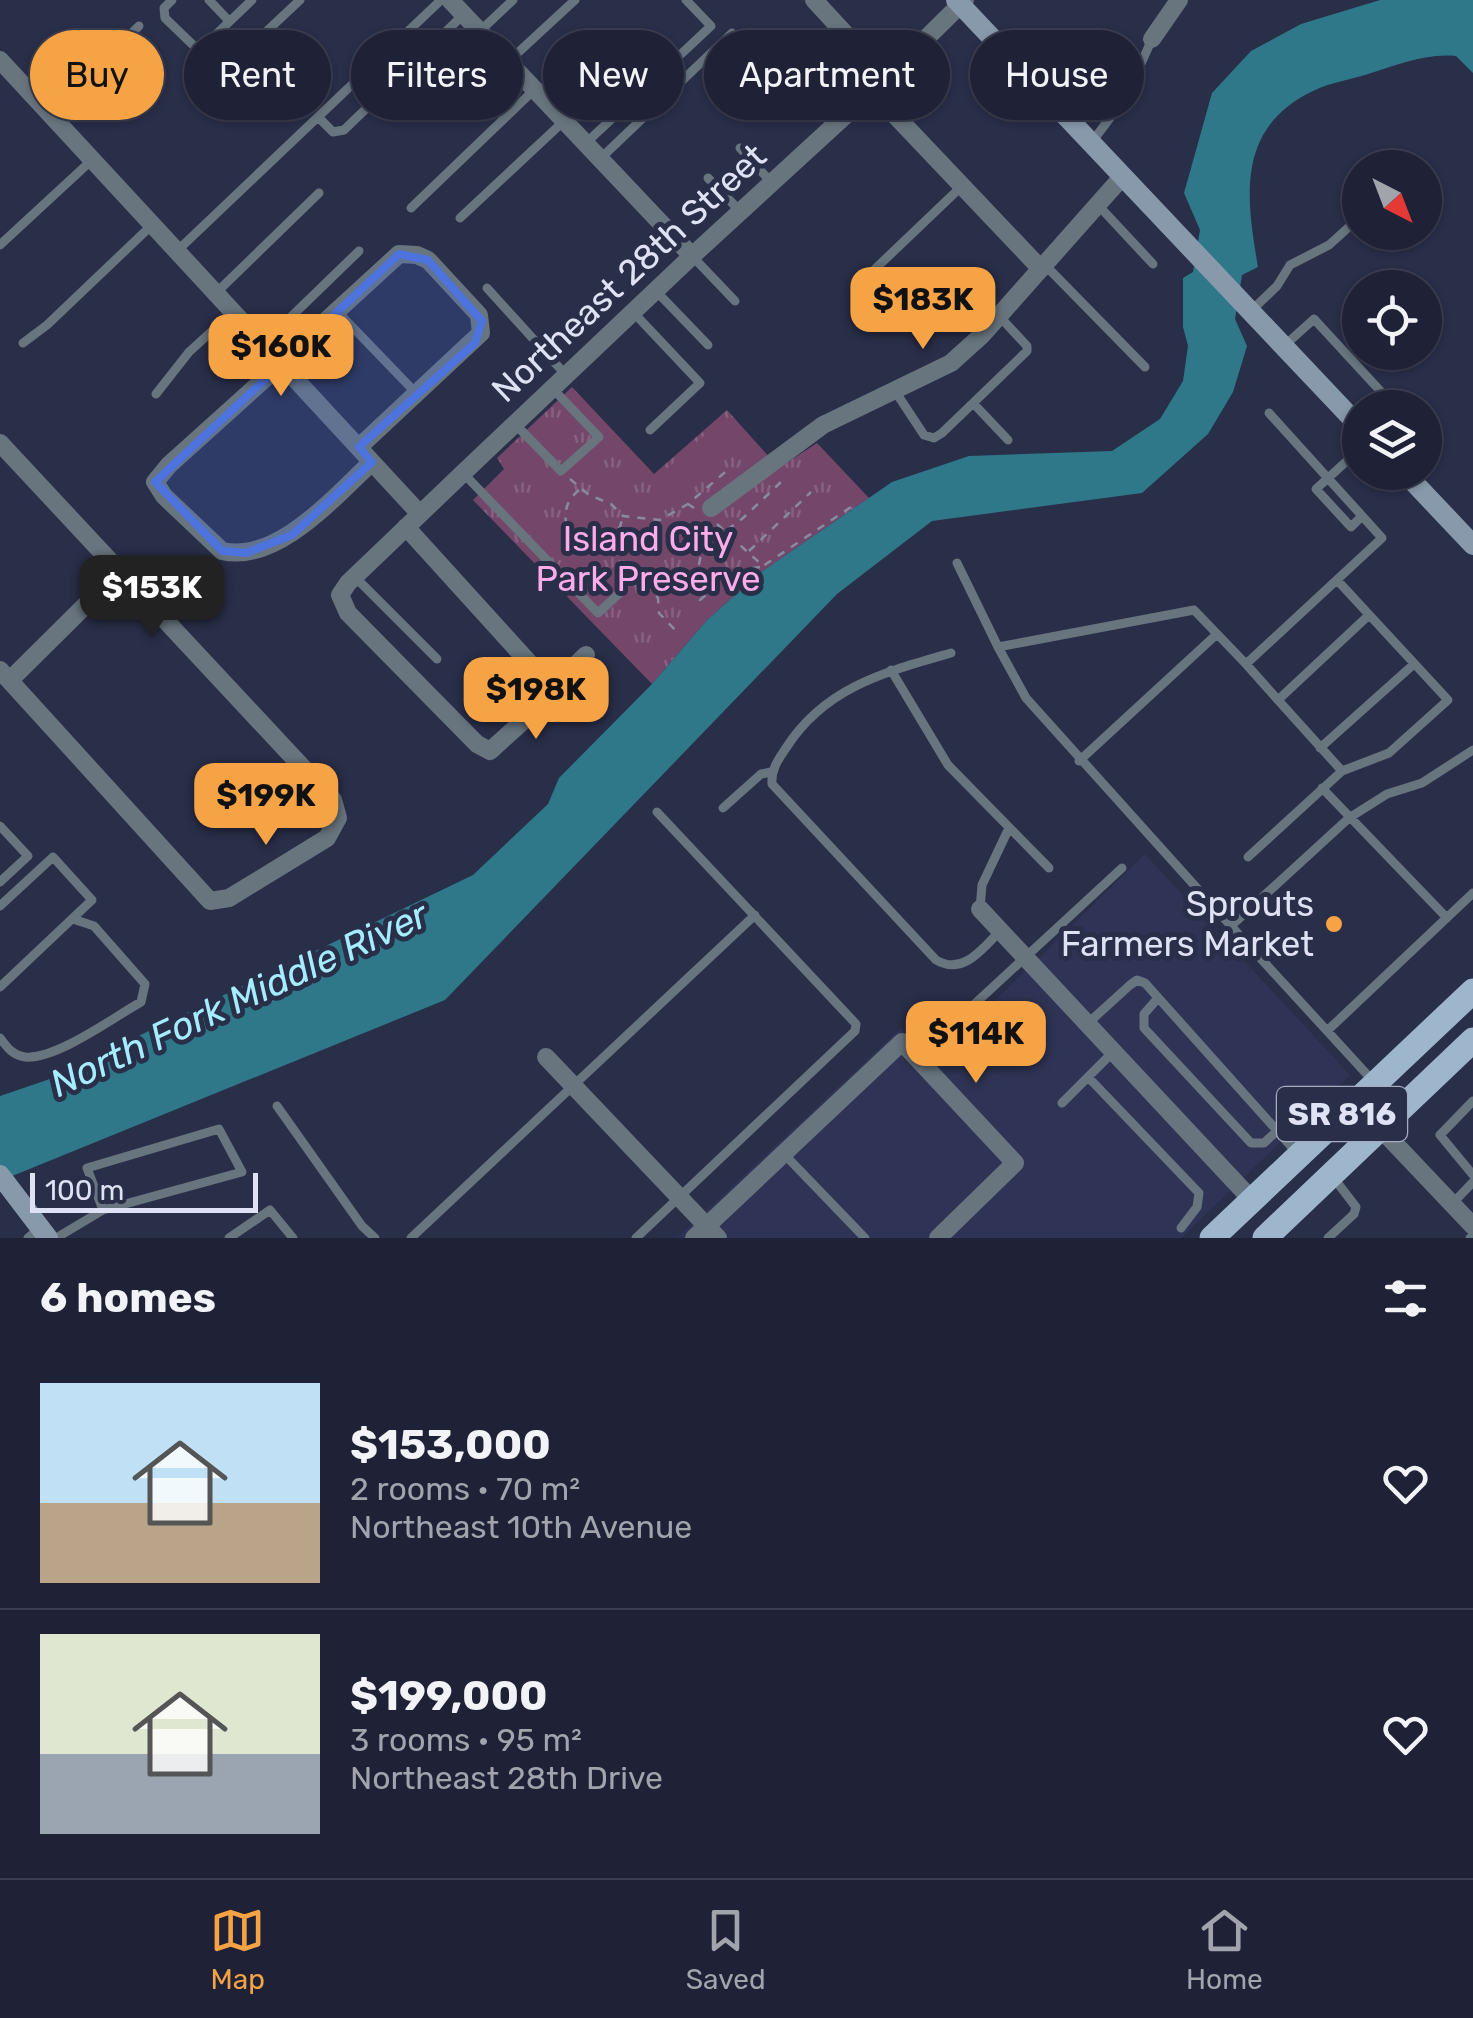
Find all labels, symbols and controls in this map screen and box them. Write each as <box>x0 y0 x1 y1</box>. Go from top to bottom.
chip: Buy <box>30 30 164 120</box>
chip: Rent <box>184 30 331 120</box>
chip: Filters <box>351 30 523 120</box>
chip: New <box>543 30 684 120</box>
chip: Apartment <box>704 30 950 120</box>
chip: House <box>970 30 1144 120</box>
street label: Northeast 28th Street <box>483 135 775 411</box>
north arrow <box>1342 150 1442 250</box>
map controls <box>1342 150 1442 490</box>
pin: $183K <box>853 267 993 352</box>
button: locate <box>1342 270 1442 370</box>
text: $183K <box>872 280 974 318</box>
pin: $160K <box>211 314 351 399</box>
text: $160K <box>230 327 332 365</box>
button: layers <box>1342 390 1442 490</box>
park label: Island City Park Preserve <box>535 518 761 600</box>
pin: $153K <box>82 555 222 640</box>
text: $153K <box>102 568 202 606</box>
pin: $198K <box>466 657 606 742</box>
text: $198K <box>486 670 586 708</box>
pin: $199K <box>196 763 336 848</box>
text: $199K <box>216 776 316 814</box>
place label: Sprouts Farmers Market <box>1061 883 1314 965</box>
water label: North Fork Middle River <box>43 891 437 1107</box>
marker: Sprouts Farmers Market <box>1323 913 1345 935</box>
pin: $114K <box>906 1001 1046 1086</box>
text: $114K <box>928 1014 1024 1052</box>
road number: SR 816 <box>1277 1087 1407 1141</box>
scale bar <box>30 1168 258 1212</box>
text: 100 m <box>45 1174 124 1207</box>
icon: filters <box>1378 1271 1433 1326</box>
text: 6 homes <box>40 1273 216 1323</box>
text: $153,000 <box>350 1420 551 1470</box>
icon: home <box>120 1423 240 1543</box>
icon: heart <box>1378 1456 1433 1511</box>
text: 2 rooms · 70 m² <box>350 1470 580 1508</box>
text: Northeast 10th Avenue <box>350 1508 692 1546</box>
text: $199,000 <box>350 1671 548 1721</box>
icon: home <box>120 1674 240 1794</box>
icon: heart <box>1378 1707 1433 1762</box>
text: 3 rooms · 95 m² <box>350 1721 582 1759</box>
text: Northeast 28th Drive <box>350 1759 663 1797</box>
tab: Map <box>210 1903 265 1996</box>
tab: Saved <box>686 1903 766 1996</box>
tab: Home <box>1186 1903 1263 1996</box>

